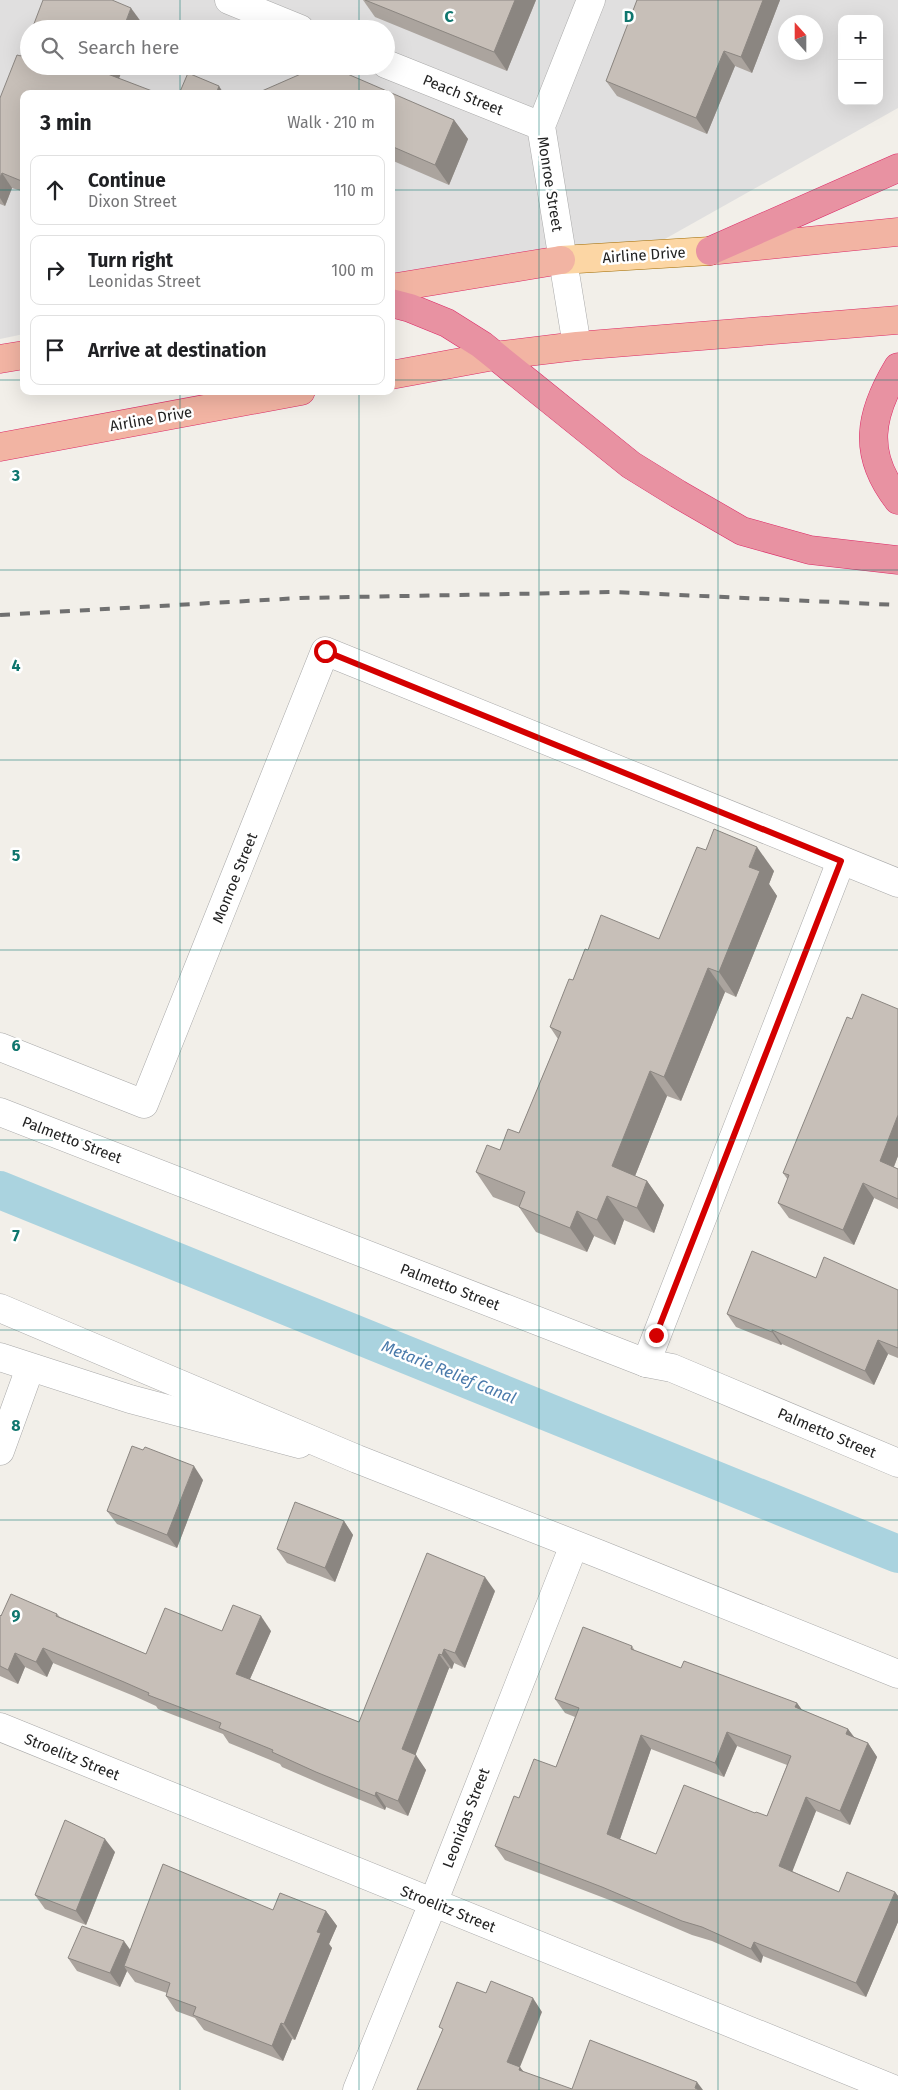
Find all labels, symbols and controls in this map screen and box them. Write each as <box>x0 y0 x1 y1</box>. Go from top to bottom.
text: C <box>444 7 454 26</box>
text: D <box>624 7 634 26</box>
north arrow <box>778 15 823 60</box>
map controls <box>838 15 883 105</box>
button: + <box>838 15 883 60</box>
search box <box>20 20 395 75</box>
icon: search <box>38 34 66 62</box>
text: Search here <box>78 36 179 59</box>
button: − <box>838 60 883 105</box>
street label: Peach Street <box>420 71 506 119</box>
text: 3 min <box>40 110 92 136</box>
text: Walk · 210 m <box>287 113 375 132</box>
street label: Monroe Street <box>534 135 567 233</box>
text: Continue <box>88 169 166 192</box>
icon: ahead <box>41 176 69 204</box>
text: 110 m <box>333 181 374 200</box>
text: Dixon Street <box>88 192 177 211</box>
street label: Airline Drive <box>602 243 686 267</box>
text: Turn right <box>88 249 173 272</box>
icon: right <box>41 256 69 284</box>
text: 100 m <box>331 261 374 280</box>
text: Leonidas Street <box>88 272 201 291</box>
icon: arrive <box>41 336 69 364</box>
text: Arrive at destination <box>88 339 267 362</box>
street label: Airline Drive <box>108 403 194 435</box>
text: 3 <box>11 466 20 485</box>
route start <box>314 640 337 663</box>
text: 4 <box>11 656 21 675</box>
street label: Monroe Street <box>209 830 262 926</box>
text: 5 <box>12 846 21 865</box>
text: 6 <box>11 1036 21 1055</box>
street label: Palmetto Street <box>20 1113 125 1167</box>
text: 7 <box>12 1226 20 1245</box>
street label: Palmetto Street <box>398 1260 503 1314</box>
route end <box>645 1324 668 1347</box>
water label: Metarie Relief Canal <box>379 1336 519 1408</box>
street label: Palmetto Street <box>775 1404 880 1462</box>
text: 8 <box>11 1416 21 1435</box>
text: 9 <box>12 1606 21 1625</box>
street label: Stroelitz Street <box>22 1730 123 1785</box>
street label: Leonidas Street <box>439 1765 494 1871</box>
street label: Stroelitz Street <box>398 1882 499 1937</box>

